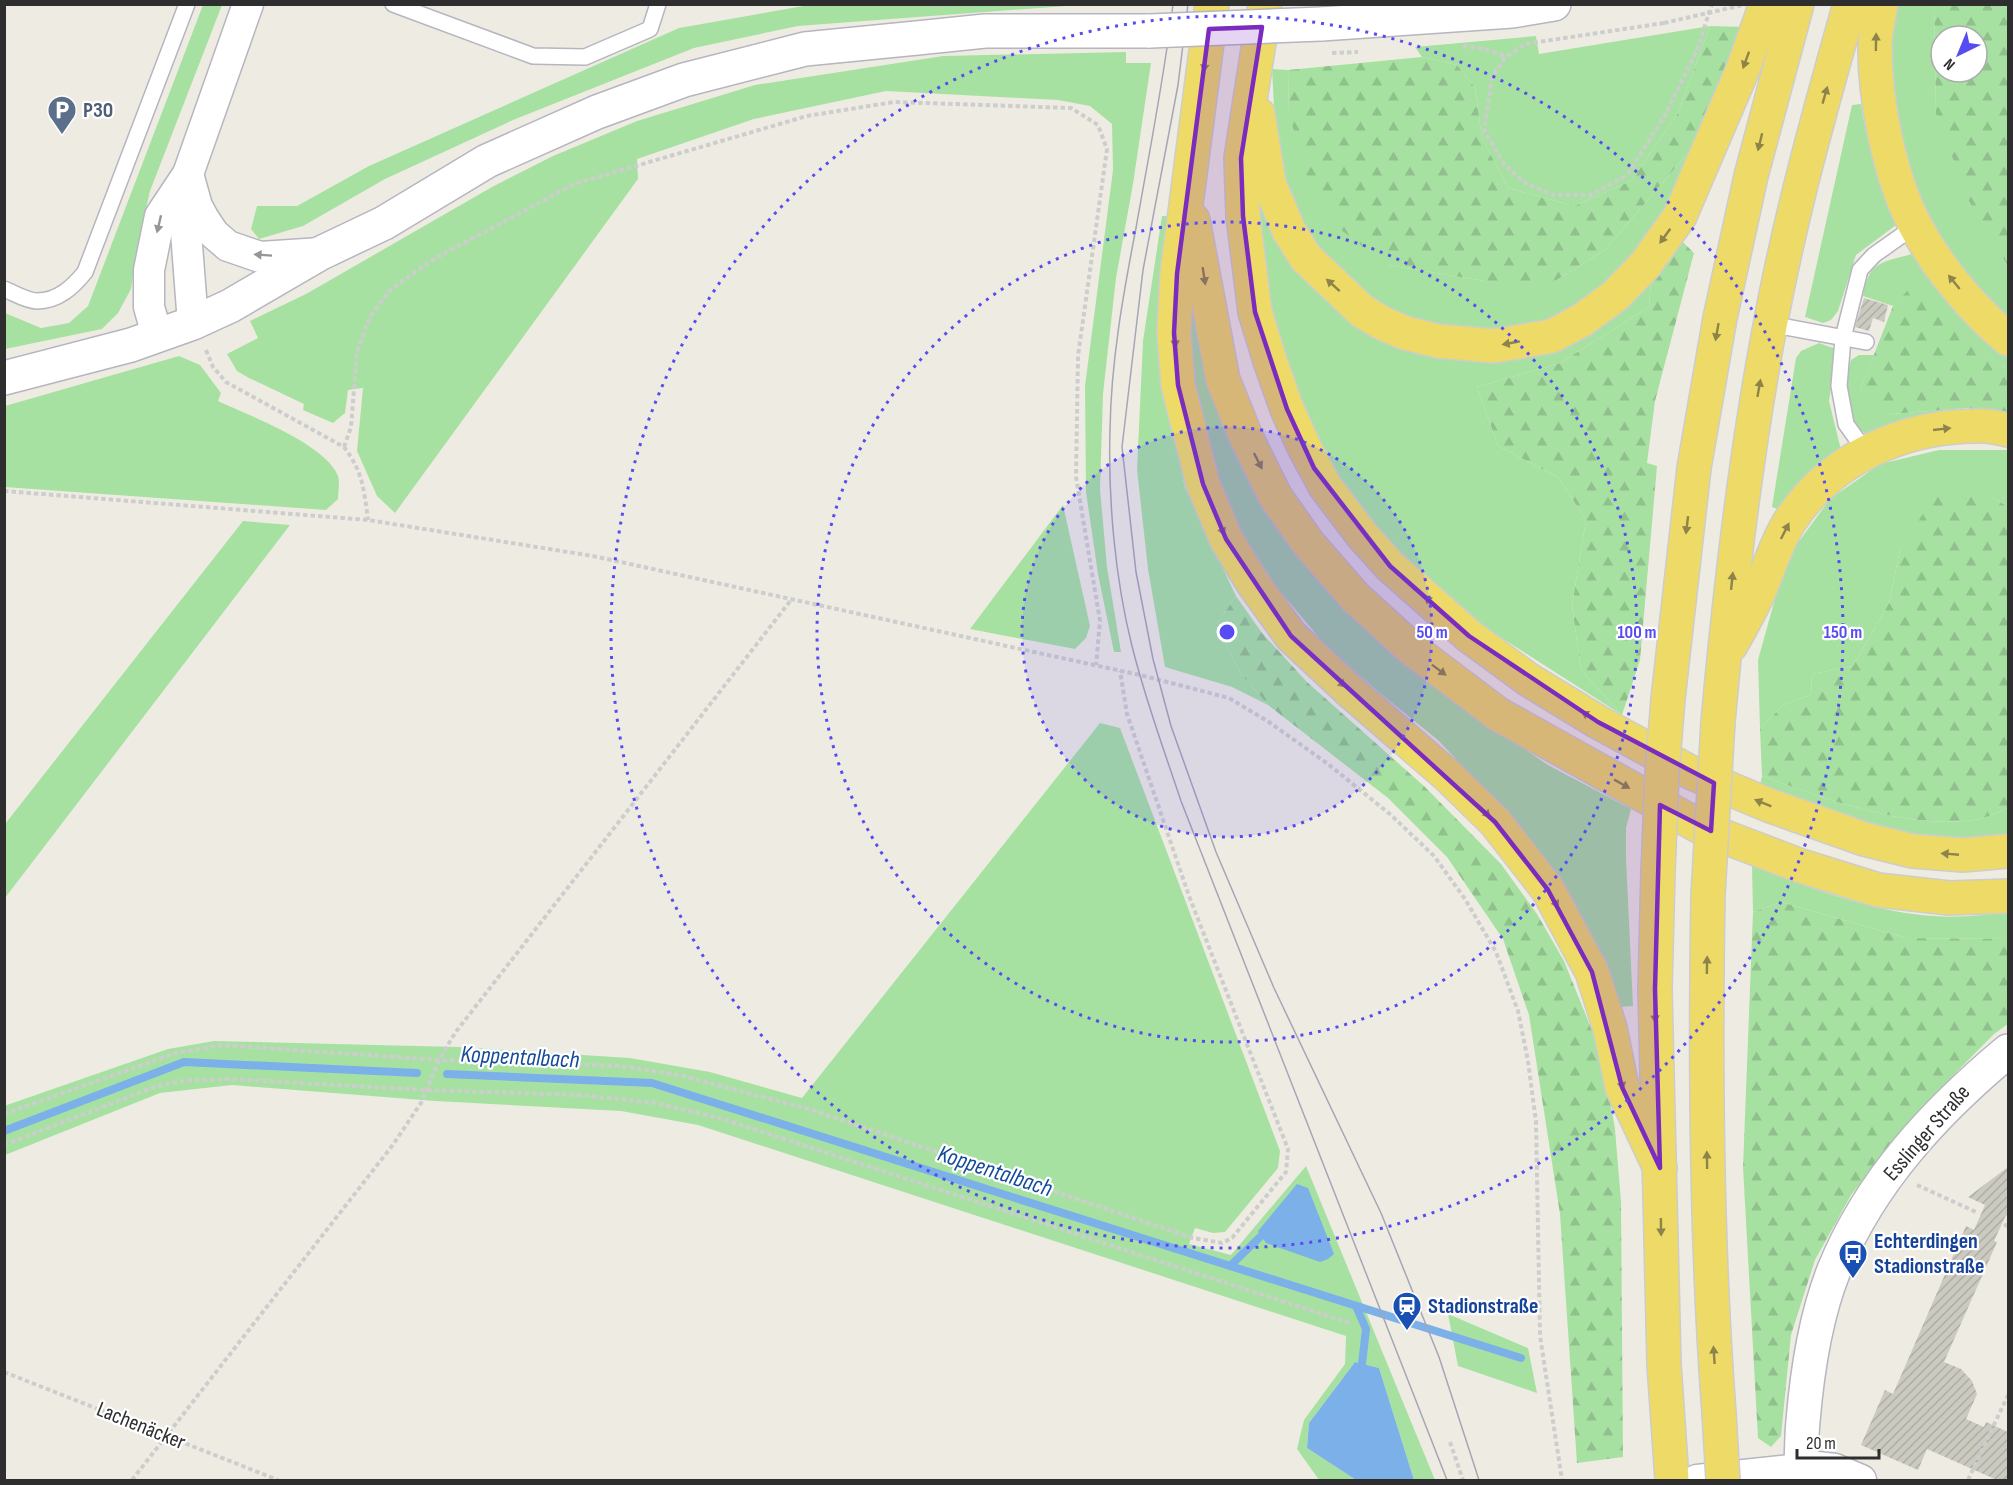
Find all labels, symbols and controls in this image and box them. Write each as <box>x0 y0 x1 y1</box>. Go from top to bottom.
north arrow <box>1929 24 1989 84</box>
one-way arrow <box>1872 33 1881 52</box>
one-way arrow <box>1741 51 1751 69</box>
one-way arrow <box>1200 53 1209 72</box>
text: N <box>1940 54 1959 74</box>
one-way arrow <box>1820 86 1830 104</box>
parking icon: P30 <box>46 94 78 136</box>
place label: P30 <box>83 97 113 124</box>
one-way arrow <box>1755 133 1764 151</box>
one-way arrow <box>154 215 164 233</box>
one-way arrow <box>1660 229 1672 244</box>
one-way arrow <box>253 250 272 260</box>
one-way arrow <box>1199 266 1208 285</box>
one-way arrow <box>1948 275 1960 290</box>
one-way arrow <box>1325 278 1340 292</box>
one-way arrow <box>1712 323 1721 342</box>
one-way arrow <box>1170 330 1179 349</box>
one-way arrow <box>1501 339 1520 348</box>
one-way arrow <box>1755 378 1764 397</box>
one-way arrow <box>1932 424 1951 434</box>
one-way arrow <box>1253 453 1263 470</box>
one-way arrow <box>1682 515 1691 534</box>
one-way arrow <box>1216 519 1226 537</box>
one-way arrow <box>1780 523 1789 540</box>
one-way arrow <box>1727 571 1737 590</box>
one-way arrow <box>1424 596 1439 609</box>
centre of rings <box>1217 622 1237 642</box>
text: 50 m <box>1416 622 1448 643</box>
text: 100 m <box>1618 622 1657 643</box>
text: 150 m <box>1824 622 1862 643</box>
one-way arrow <box>1431 664 1447 676</box>
one-way arrow <box>1331 674 1346 688</box>
one-way arrow <box>1581 711 1597 722</box>
one-way arrow <box>1614 779 1630 790</box>
one-way arrow <box>1754 798 1772 807</box>
one-way arrow <box>1476 803 1490 817</box>
one-way arrow <box>1941 849 1960 859</box>
one-way arrow <box>1549 892 1559 909</box>
one-way arrow <box>1702 956 1712 975</box>
one-way arrow <box>1651 1005 1660 1024</box>
water label: Koppentalbach <box>460 1039 580 1075</box>
one-way arrow <box>1617 1072 1627 1090</box>
street label: Esslinger Straße <box>1878 1079 1976 1187</box>
water label: Koppentalbach <box>934 1139 1056 1203</box>
one-way arrow <box>1702 1151 1712 1170</box>
one-way arrow <box>1656 1217 1666 1236</box>
place label: Echterdingen Stadionstraße <box>1874 1228 1984 1280</box>
bus stop icon: Echterdingen Stadionstraße <box>1837 1238 1869 1280</box>
station icon: Stadionstraße <box>1391 1290 1423 1332</box>
place label: Stadionstraße <box>1428 1293 1538 1320</box>
one-way arrow <box>1710 1346 1719 1365</box>
street label: Lachenäcker <box>93 1396 189 1456</box>
scale bar <box>1797 1422 1880 1460</box>
text: 20 m <box>1806 1433 1836 1454</box>

